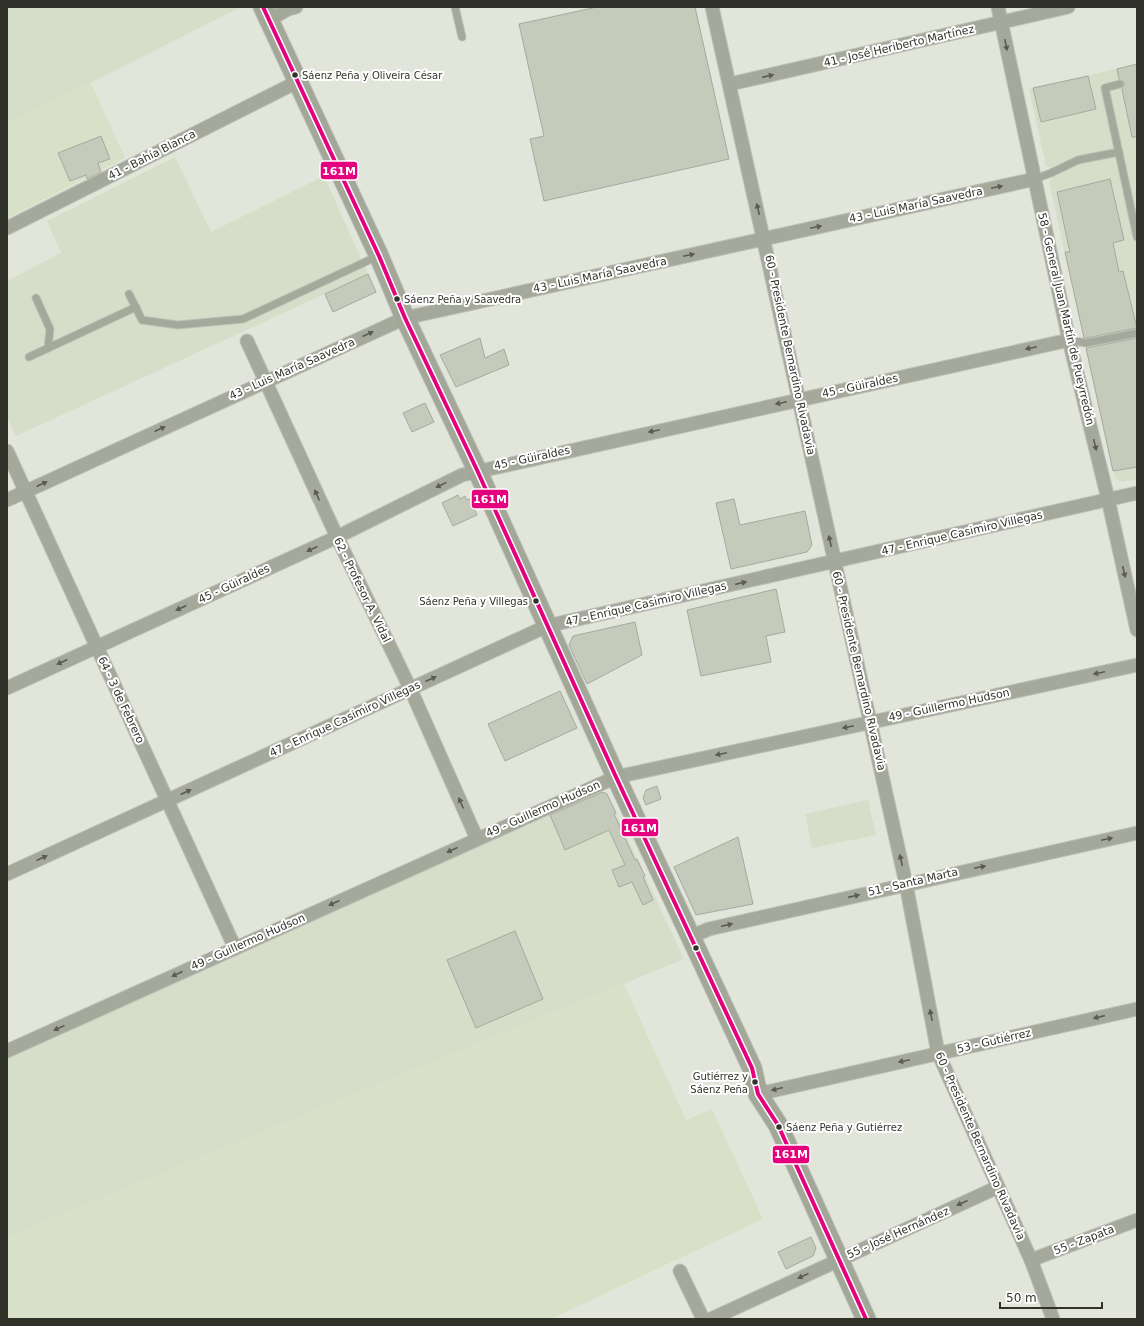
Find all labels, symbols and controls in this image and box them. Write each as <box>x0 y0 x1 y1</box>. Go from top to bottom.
street label: 41 - José Heriberto Martínez <box>823 22 976 70</box>
one-way arrow <box>1004 39 1010 51</box>
marker: Sáenz Peña y Oliveira César <box>290 70 300 80</box>
place label: Sáenz Peña y Oliveira César <box>302 70 443 81</box>
one-way arrow <box>762 72 774 78</box>
street label: 41 - Bahía Blanca <box>106 127 198 183</box>
line badge: 161M <box>320 161 358 180</box>
text: 161M <box>322 165 356 178</box>
one-way arrow <box>991 183 1004 189</box>
street label: 43 - Luis María Saavedra <box>848 184 984 226</box>
one-way arrow <box>755 203 761 215</box>
street label: 58 - General Juan Martín de Pueyrredón <box>1035 211 1097 427</box>
one-way arrow <box>810 224 822 230</box>
one-way arrow <box>683 252 695 258</box>
street label: 43 - Luis María Saavedra <box>532 254 668 296</box>
street label: 60 - Presidente Bernardino Rivadavia <box>762 254 818 456</box>
marker: Sáenz Peña y Saavedra <box>392 294 402 304</box>
place label: Sáenz Peña y Saavedra <box>404 294 521 305</box>
one-way arrow <box>362 331 374 337</box>
street label: 43 - Luis María Saavedra <box>227 335 357 403</box>
one-way arrow <box>1025 346 1037 352</box>
street label: 45 - Güiraldes <box>821 372 899 400</box>
one-way arrow <box>775 401 787 407</box>
one-way arrow <box>155 426 166 432</box>
one-way arrow <box>648 429 660 435</box>
one-way arrow <box>1092 439 1098 452</box>
street label: 45 - Güiraldes <box>493 444 571 472</box>
one-way arrow <box>37 481 48 487</box>
one-way arrow <box>435 482 447 488</box>
one-way arrow <box>314 488 320 500</box>
line badge: 161M <box>471 489 509 509</box>
text: 161M <box>473 493 507 506</box>
street label: 47 - Enrique Casimiro Villegas <box>880 508 1044 558</box>
street label: 62 - Profesor A. Vidal <box>331 535 393 645</box>
one-way arrow <box>827 535 833 548</box>
one-way arrow <box>306 546 317 552</box>
street label: 45 - Güiraldes <box>196 562 272 606</box>
one-way arrow <box>1122 566 1128 578</box>
street label: 60 - Presidente Bernardino Rivadavia <box>830 570 888 772</box>
street label: 47 - Enrique Casimiro Villegas <box>564 579 728 629</box>
one-way arrow <box>735 579 747 585</box>
place label: Sáenz Peña y Villegas <box>419 596 528 607</box>
marker: Sáenz Peña y Villegas <box>531 596 541 606</box>
one-way arrow <box>174 606 186 612</box>
street label: 64 - 3 de Febrero <box>95 655 147 746</box>
one-way arrow <box>56 660 68 666</box>
one-way arrow <box>1093 671 1105 677</box>
one-way arrow <box>426 676 437 682</box>
street label: 47 - Enrique Casimiro Villegas <box>268 678 423 760</box>
street label: 49 - Guillermo Hudson <box>887 686 1011 724</box>
one-way arrow <box>842 724 855 730</box>
one-way arrow <box>715 752 728 758</box>
street label: 49 - Guillermo Hudson <box>484 778 602 840</box>
one-way arrow <box>181 789 192 795</box>
one-way arrow <box>458 797 464 809</box>
line badge: 161M <box>621 818 659 837</box>
text: 161M <box>623 822 657 835</box>
one-way arrow <box>1101 836 1114 842</box>
one-way arrow <box>447 847 458 853</box>
one-way arrow <box>897 854 903 866</box>
one-way arrow <box>37 855 48 861</box>
one-way arrow <box>974 864 987 870</box>
street label: 51 - Santa Marta <box>867 865 959 899</box>
one-way arrow <box>847 892 860 898</box>
one-way arrow <box>328 900 340 907</box>
street label: 49 - Guillermo Hudson <box>189 911 307 973</box>
one-way arrow <box>721 921 733 927</box>
unlabelled marker <box>691 943 701 953</box>
one-way arrow <box>171 972 183 978</box>
one-way arrow <box>927 1009 933 1021</box>
one-way arrow <box>1093 1015 1105 1021</box>
one-way arrow <box>53 1025 64 1031</box>
street label: 53 - Gutiérrez <box>956 1026 1033 1056</box>
street label: 60 - Presidente Bernardino Rivadavia <box>932 1050 1028 1242</box>
one-way arrow <box>898 1058 910 1064</box>
place label: Gutiérrez y Sáenz Peña <box>690 1071 748 1095</box>
marker: Gutiérrez y Sáenz Peña <box>750 1077 760 1087</box>
one-way arrow <box>771 1086 783 1092</box>
marker: Sáenz Peña y Gutiérrez <box>774 1122 784 1132</box>
place label: Sáenz Peña y Gutiérrez <box>786 1122 902 1133</box>
line badge: 161M <box>772 1145 810 1164</box>
text: 161M <box>774 1148 808 1161</box>
one-way arrow <box>957 1200 968 1206</box>
street label: 55 - José Hernández <box>845 1204 951 1261</box>
street label: 55 - Zapata <box>1052 1222 1116 1258</box>
one-way arrow <box>797 1273 809 1279</box>
scale bar <box>1000 1284 1102 1310</box>
text: 50 m <box>1006 1291 1037 1305</box>

